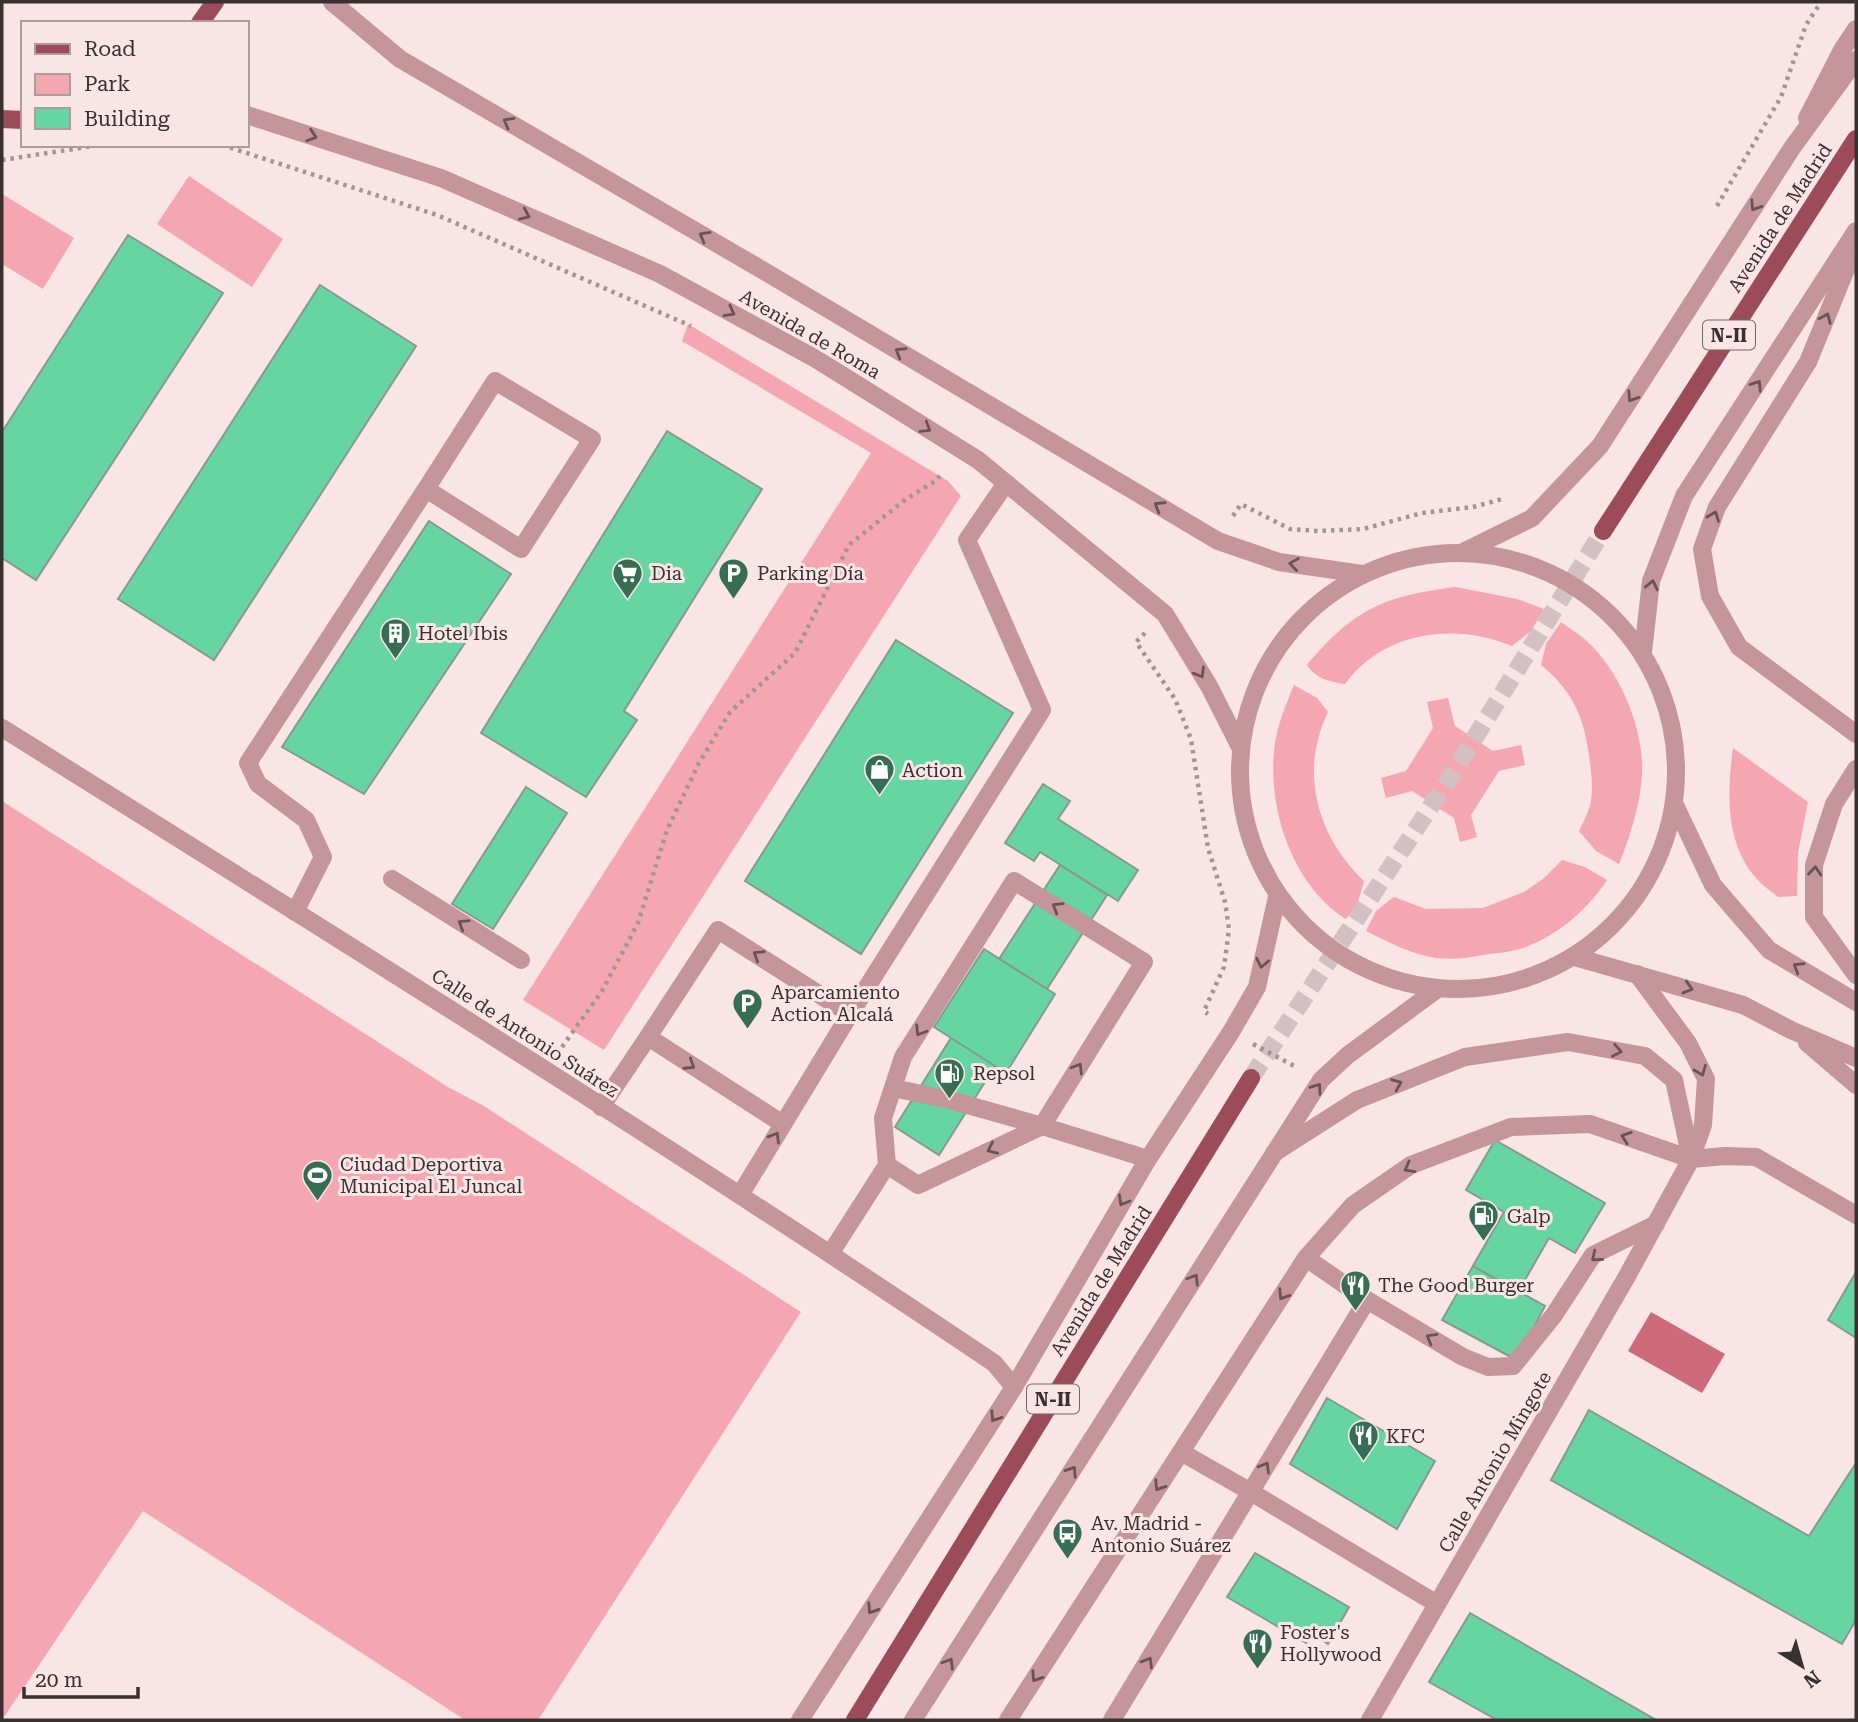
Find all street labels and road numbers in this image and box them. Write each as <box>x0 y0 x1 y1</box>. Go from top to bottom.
street label: Avenida de Madrid <box>1723 139 1837 297</box>
street label: Avenida de Roma <box>735 284 885 384</box>
road number: N-II <box>1703 320 1755 349</box>
street label: Calle de Antonio Suárez <box>427 964 623 1102</box>
street label: Avenida de Madrid <box>1045 1202 1157 1360</box>
street label: Calle Antonio Mingote <box>1434 1367 1556 1557</box>
road number: N-II <box>1027 1384 1079 1414</box>

